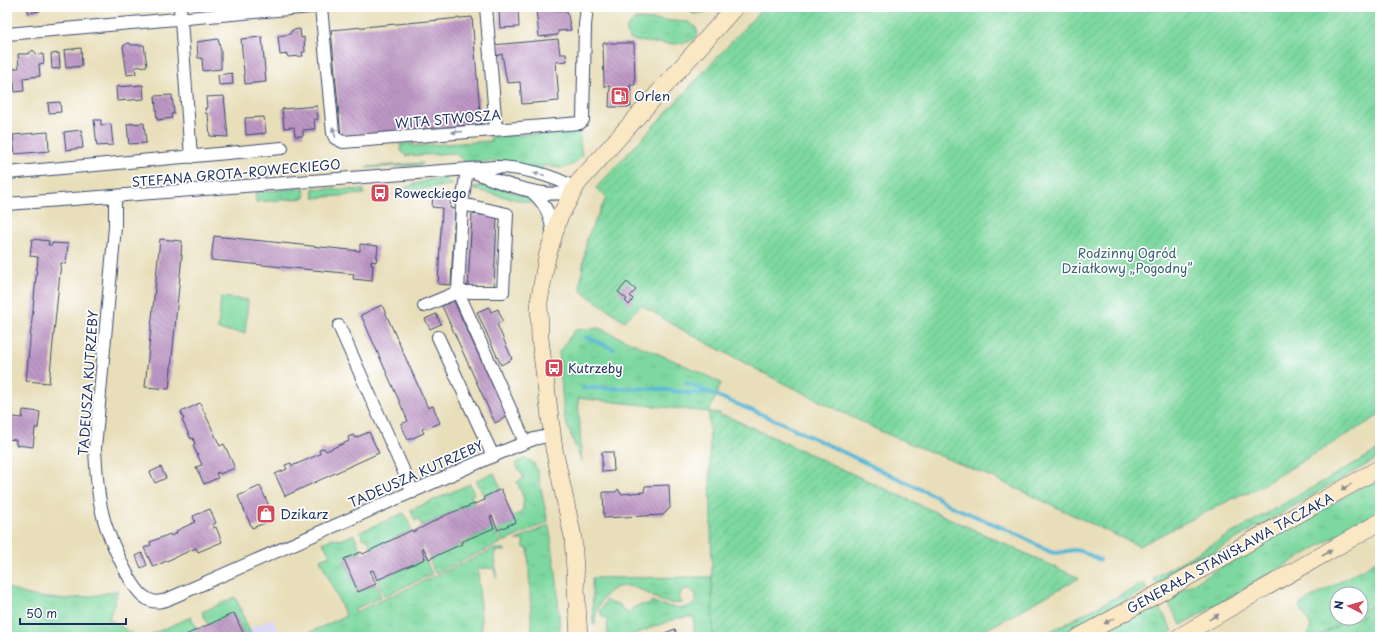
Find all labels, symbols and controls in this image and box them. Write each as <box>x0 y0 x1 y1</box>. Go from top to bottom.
fuel station icon: Orlen <box>609 85 631 107</box>
place label: Orlen <box>634 86 670 105</box>
street label: WITA STWOSZA <box>394 104 502 133</box>
one-way arrow <box>331 126 337 138</box>
one-way arrow <box>451 129 463 136</box>
street label: STEFANA GROTA-ROWECKIEGO <box>131 154 341 191</box>
one-way arrow <box>533 171 545 177</box>
bus stop icon: Roweckiego <box>369 182 391 204</box>
place label: Roweckiego <box>394 183 466 202</box>
park label: Rodzinny Ogród Działkowy „Pogodny” <box>1061 243 1193 277</box>
street label: TADEUSZA KUTRZEBY <box>73 309 102 456</box>
bus stop icon: Kutrzeby <box>543 357 565 379</box>
place label: Kutrzeby <box>568 358 623 377</box>
street label: TADEUSZA KUTRZEBY <box>345 435 487 512</box>
one-way arrow <box>1340 484 1352 491</box>
street label: GENERAŁA STANISŁAWA TACZAKA <box>1123 488 1337 617</box>
shop icon: Dzikarz <box>255 503 277 525</box>
place label: Dzikarz <box>280 504 328 523</box>
one-way arrow <box>1321 550 1333 557</box>
north arrow <box>1329 586 1369 626</box>
text: N <box>1330 599 1347 610</box>
scale bar <box>20 600 126 626</box>
text: 50 m <box>26 604 57 622</box>
one-way arrow <box>1208 614 1220 621</box>
one-way arrow <box>1103 617 1115 624</box>

